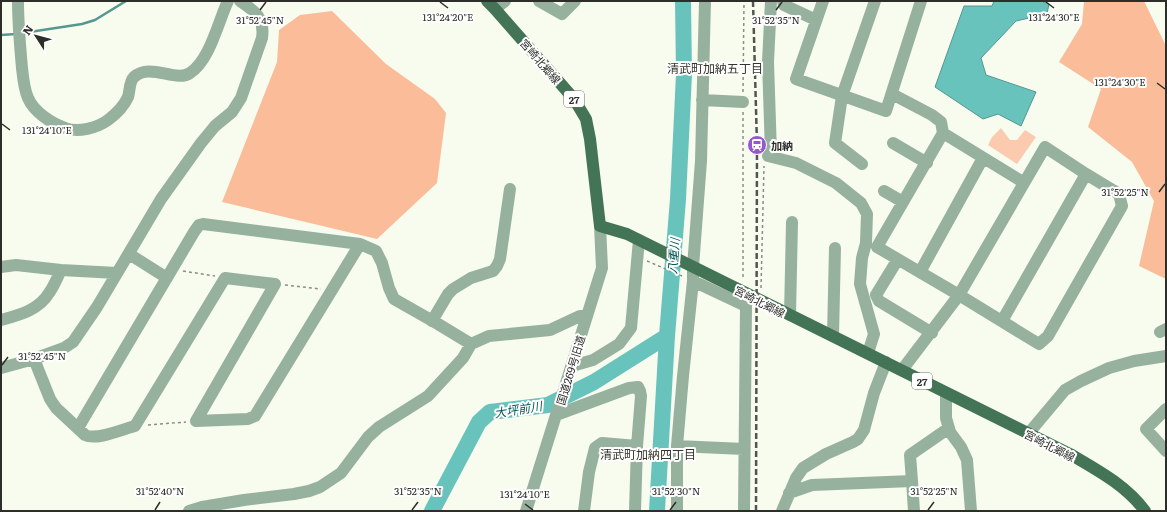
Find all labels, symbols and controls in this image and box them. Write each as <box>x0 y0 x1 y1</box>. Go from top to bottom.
text: 131°24'20"E <box>423 9 473 24</box>
text: 131°24'30"E <box>1028 9 1080 24</box>
text: 31°52'45"N <box>236 12 284 27</box>
text: 31°52'35"N <box>752 12 800 27</box>
north arrow <box>16 16 56 56</box>
text: N <box>18 21 36 38</box>
street label: 宮崎北郷線 <box>517 35 565 87</box>
district label: 清武町加納五丁目 <box>667 59 763 77</box>
text: 131°24'30"E <box>1094 74 1146 89</box>
road number: 27 <box>564 91 584 107</box>
text: 131°24'10"E <box>22 122 72 137</box>
station icon: 加納 <box>746 134 768 156</box>
place label: 加納 <box>771 137 793 153</box>
text: 31°52'25"N <box>1101 184 1149 199</box>
water label: 八重川 <box>662 235 684 275</box>
street label: 宮崎北郷線 <box>732 281 788 321</box>
street label: 国道269号旧道 <box>552 333 588 407</box>
text: 31°52'45"N <box>18 348 66 363</box>
road number: 27 <box>912 373 932 389</box>
water label: 大坪前川 <box>493 396 545 422</box>
street label: 宮崎北郷線 <box>1022 425 1078 465</box>
district label: 清武町加納四丁目 <box>600 445 696 463</box>
text: 31°52'40"N <box>136 483 184 498</box>
text: 31°52'35"N <box>394 483 442 498</box>
text: 31°52'30"N <box>652 483 700 498</box>
text: 31°52'25"N <box>910 483 958 498</box>
text: 131°24'10"E <box>500 486 550 501</box>

